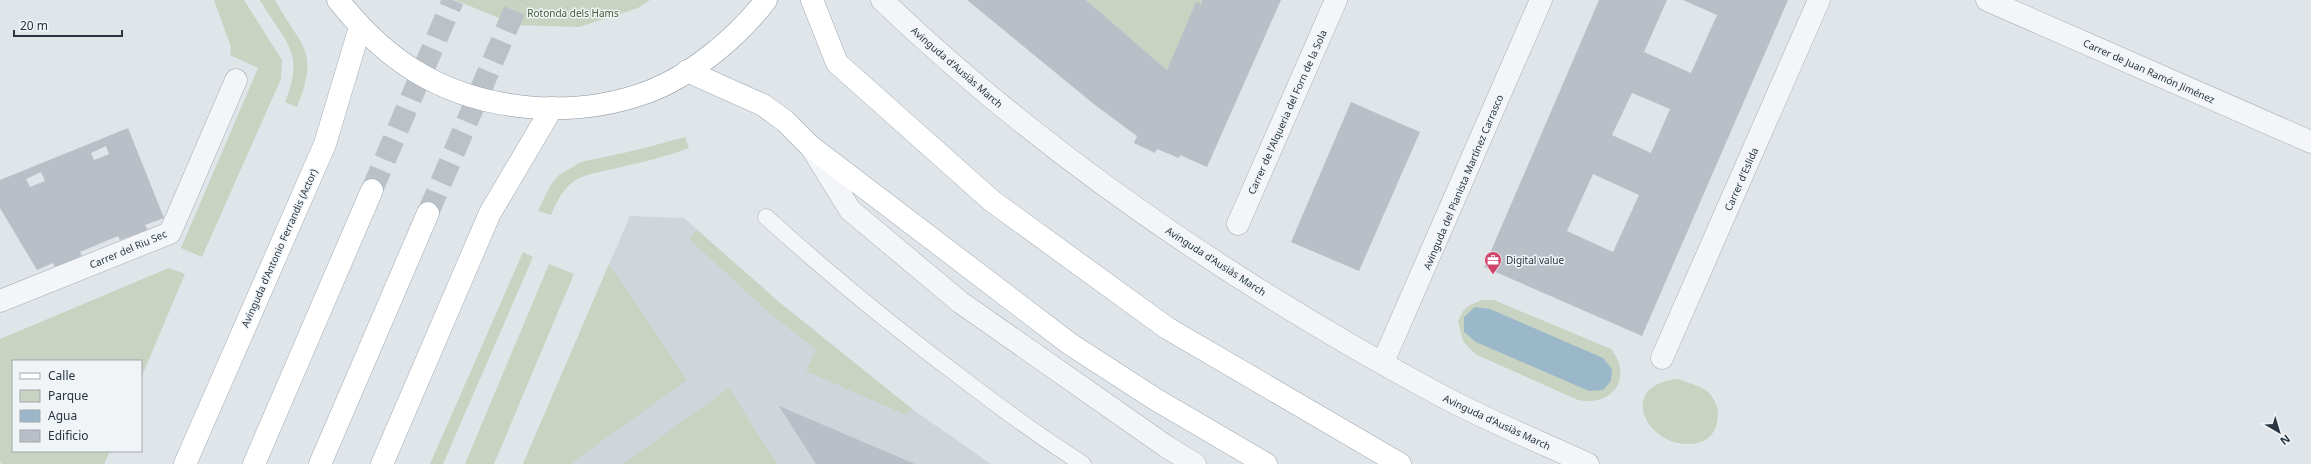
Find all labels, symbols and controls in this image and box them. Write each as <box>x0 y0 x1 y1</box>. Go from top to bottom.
park label: Rotonda dels Hams <box>527 6 619 20</box>
scale bar <box>14 12 122 38</box>
text: 20 m <box>20 17 48 34</box>
street label: Avinguda d'Ausiàs March <box>908 23 1006 111</box>
street label: Carrer de l'Alqueria del Forn de la Sola <box>1244 27 1330 197</box>
street label: Carrer de Juan Ramón Jiménez <box>2081 36 2217 107</box>
street label: Avinguda del Pianista Martínez Carrasco <box>1420 92 1506 272</box>
street label: Carrer d'Eslida <box>1721 145 1761 213</box>
street label: Avinguda d'Antonio Ferrandis (Actor) <box>238 167 320 329</box>
street label: Avinguda d'Ausiàs March <box>1163 223 1269 299</box>
street label: Carrer del Riu Sec <box>87 226 169 272</box>
office icon: Digital value <box>1483 250 1503 275</box>
place label: Digital value <box>1506 253 1564 267</box>
legend <box>12 360 142 452</box>
text: Calle <box>48 367 76 384</box>
text: Parque <box>48 387 89 404</box>
street label: Avinguda d'Ausiàs March <box>1441 391 1553 453</box>
text: Agua <box>48 407 77 424</box>
north arrow <box>2259 412 2299 452</box>
text: Edificio <box>48 427 89 444</box>
text: N <box>2277 432 2294 449</box>

